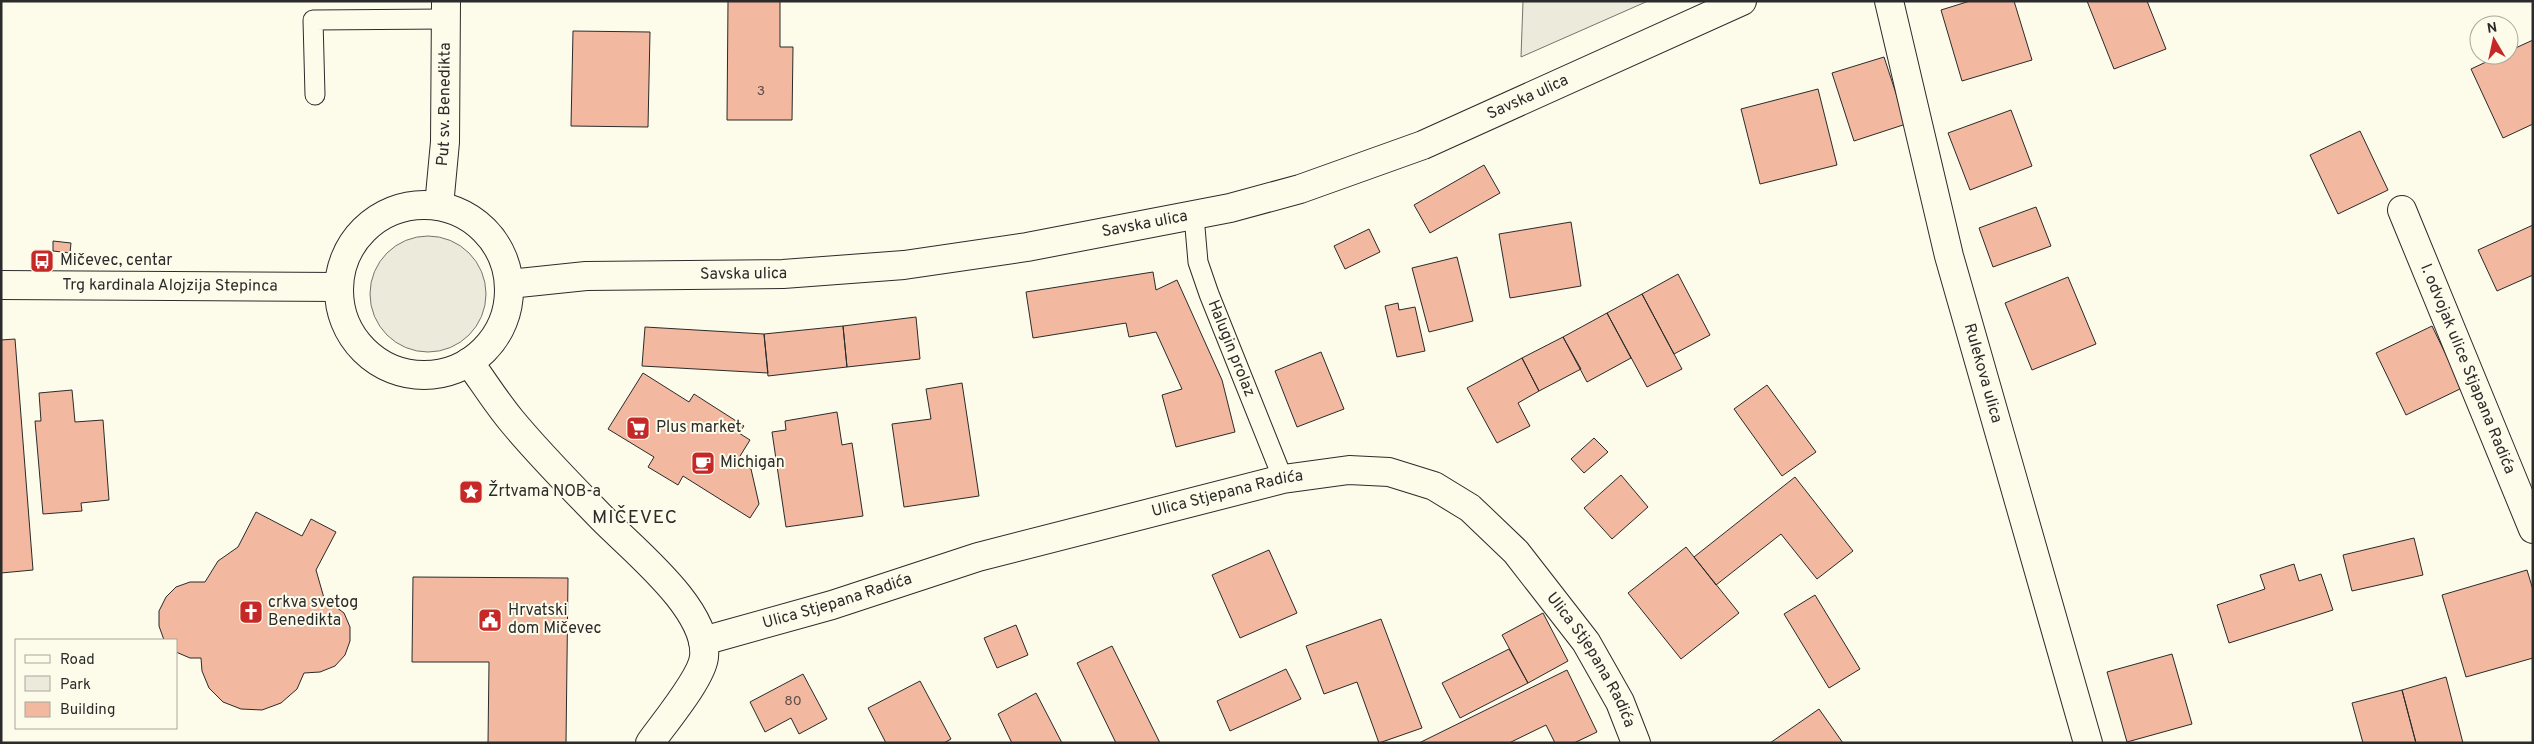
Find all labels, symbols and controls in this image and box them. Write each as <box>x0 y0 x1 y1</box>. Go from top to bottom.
north arrow <box>2469 15 2519 65</box>
text: N <box>2486 19 2499 38</box>
street label: Put sv. Benedikta <box>433 42 456 167</box>
street label: Savska ulica <box>1484 71 1572 125</box>
house number: 3 <box>757 83 765 100</box>
street label: Savska ulica <box>1100 206 1189 242</box>
bus stop icon: Mičevec, centar <box>29 248 55 274</box>
place label: Mičevec, centar <box>60 251 172 271</box>
street label: I. odvojak ulice Stjapana Radića <box>2415 261 2519 477</box>
street label: Savska ulica <box>700 264 787 285</box>
street label: Trg kardinala Alojzija Stepinca <box>62 275 278 297</box>
street label: Halugin prolaz <box>1203 297 1259 400</box>
street label: Rulekova ulica <box>1959 321 2006 425</box>
supermarket icon: Plus market <box>625 415 651 441</box>
place label: Plus market <box>656 418 741 438</box>
cafe icon: Michigan <box>690 450 716 476</box>
place label: Michigan <box>720 453 785 473</box>
street label: Ulica Stjepana Radića <box>1150 466 1304 522</box>
place icon: Žrtvama NOB-a <box>458 479 484 505</box>
place label: Žrtvama NOB-a <box>488 480 601 502</box>
district label: MIČEVEC <box>592 505 678 530</box>
street label: Ulica Stjepana Radića <box>760 569 915 634</box>
street label: Ulica Stjepana Radića <box>1541 589 1639 730</box>
place label: crkva svetog Benedikta <box>268 593 358 631</box>
church icon: crkva svetog Benedikta <box>238 599 264 625</box>
place label: Hrvatski dom Mičevec <box>508 601 602 639</box>
public building icon: Hrvatski dom Mičevec <box>477 607 503 633</box>
legend <box>15 639 178 729</box>
text: Road <box>60 651 95 670</box>
text: Park <box>60 676 91 695</box>
house number: 80 <box>784 693 802 710</box>
text: Building <box>60 701 115 720</box>

